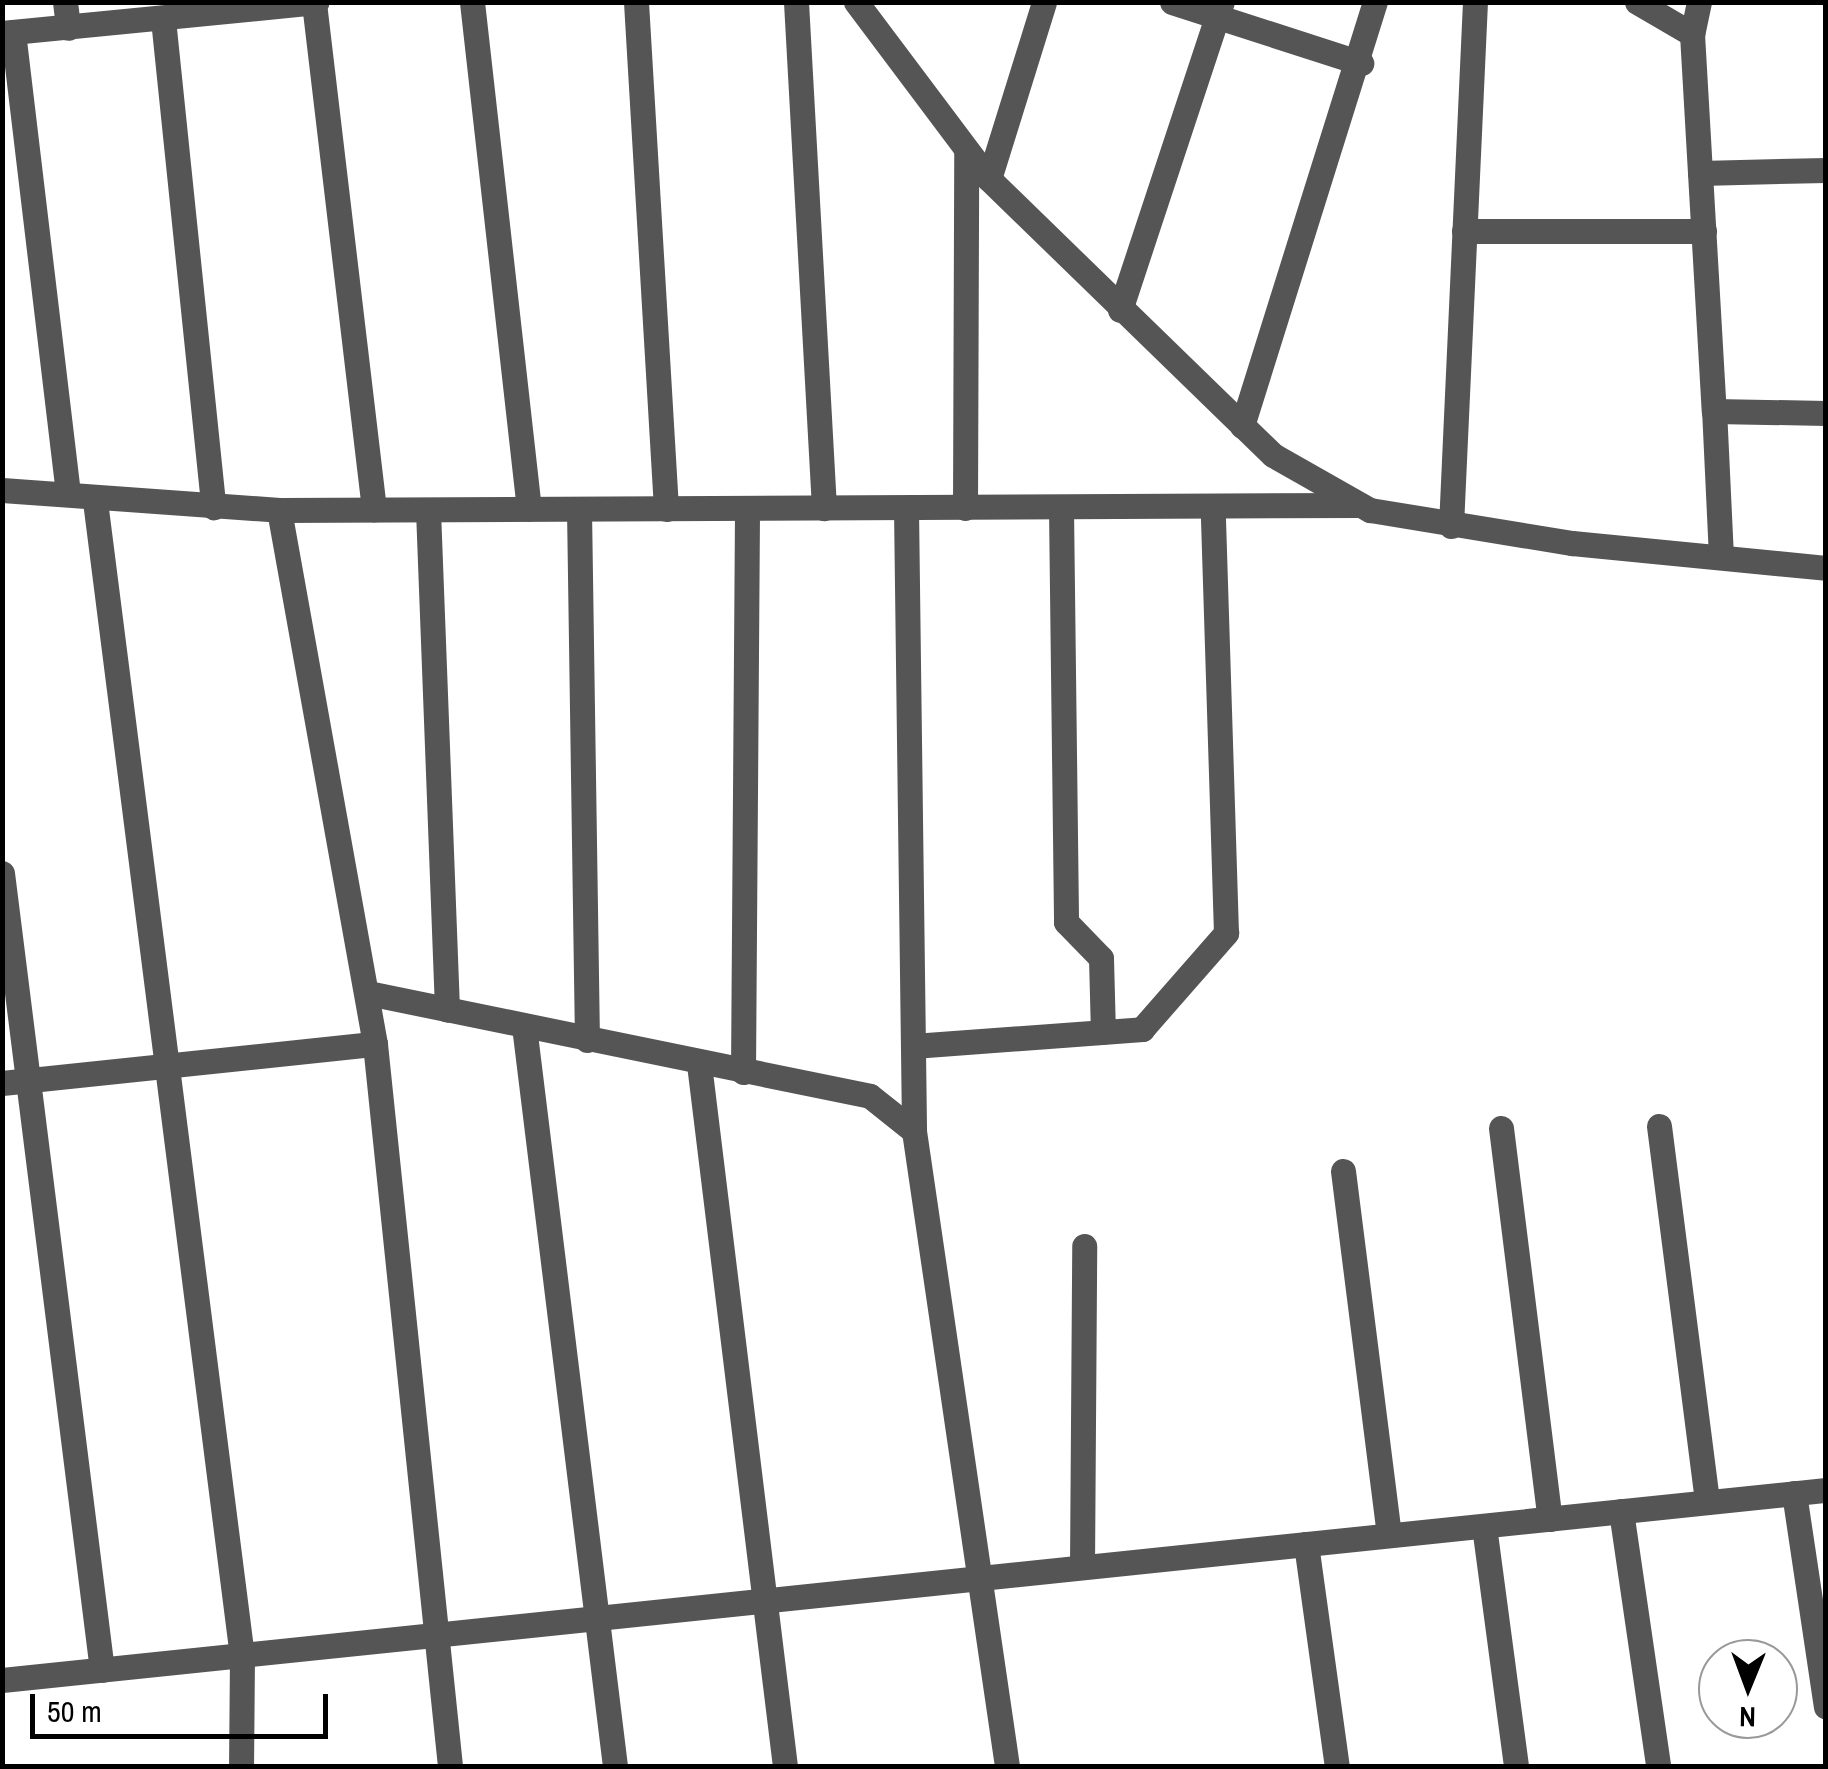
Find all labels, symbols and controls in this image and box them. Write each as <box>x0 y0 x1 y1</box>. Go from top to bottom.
north arrow <box>1698 1639 1798 1739</box>
scale bar <box>35 1674 332 1736</box>
text: 50 m <box>47 1691 102 1731</box>
text: N <box>1739 1698 1756 1736</box>

